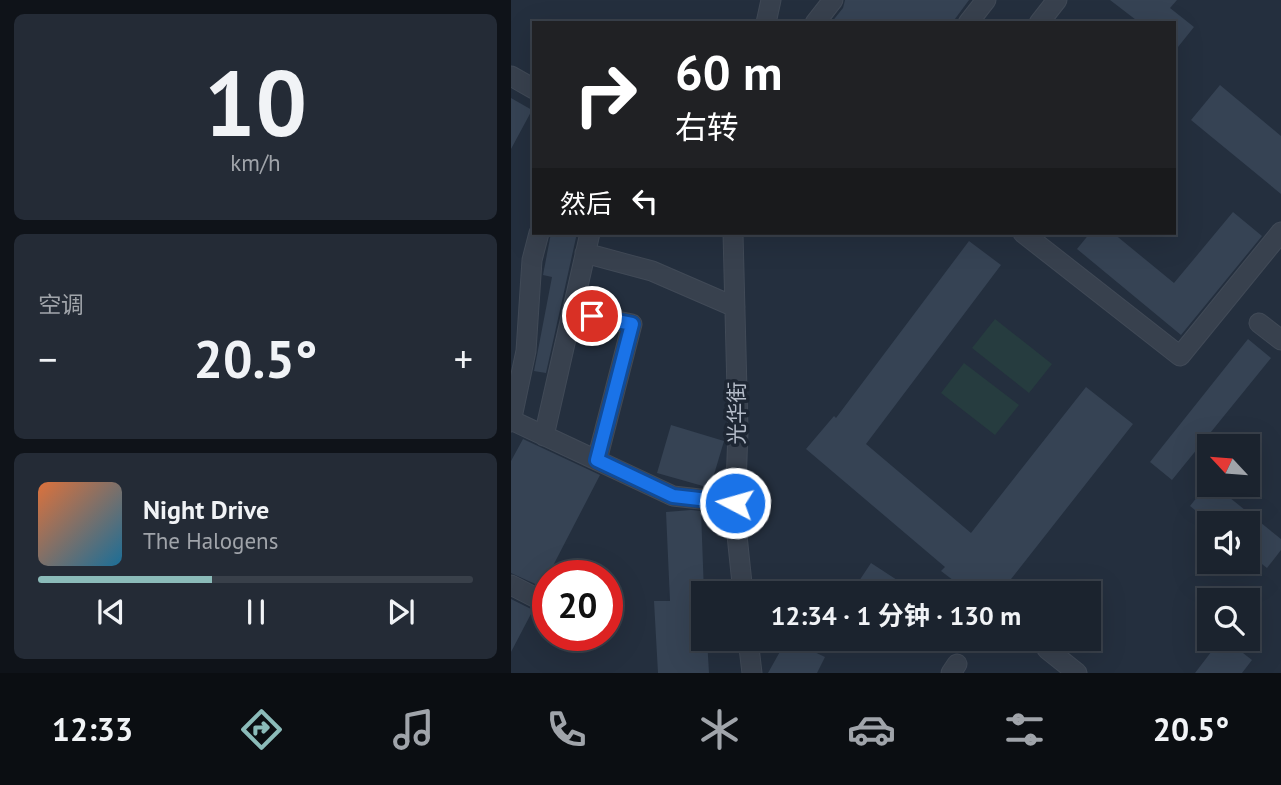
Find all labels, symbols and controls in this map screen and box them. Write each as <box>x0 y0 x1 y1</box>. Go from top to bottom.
text: 60 m <box>675 40 782 104</box>
text: 10 <box>204 43 307 161</box>
icon: right <box>560 49 651 140</box>
text: 右转 <box>675 106 739 148</box>
text: km/h <box>230 148 281 177</box>
icon: left <box>626 182 664 220</box>
text: 然后 <box>560 187 612 220</box>
pin <box>562 286 622 346</box>
text: 空调 <box>38 290 84 319</box>
icon: arrive <box>573 297 611 335</box>
text: 20.5° <box>194 325 317 392</box>
text: − <box>38 334 57 383</box>
text: + <box>454 334 473 383</box>
street label: 光华街 <box>723 382 750 445</box>
north arrow <box>1197 434 1260 497</box>
map controls <box>1197 434 1260 651</box>
position arrow <box>698 466 772 540</box>
text: Night Drive <box>143 493 269 526</box>
button: sound <box>1197 511 1260 574</box>
text: The Halogens <box>143 526 278 555</box>
speed limit sign: 20 <box>532 560 623 651</box>
button: search <box>1197 588 1260 651</box>
icon: previous <box>92 593 130 631</box>
icon: pause <box>237 593 275 631</box>
icon: next <box>382 593 420 631</box>
text: 12:34 · 1 分钟 · 130 m <box>771 599 1021 632</box>
icon: directions <box>237 705 286 754</box>
icon: music <box>389 705 438 754</box>
icon: phone <box>542 705 591 754</box>
icon: climate <box>695 705 744 754</box>
icon: car <box>847 705 896 754</box>
icon: filters <box>1000 705 1049 754</box>
text: 12:33 <box>52 708 133 750</box>
text: 20.5° <box>1153 708 1229 750</box>

